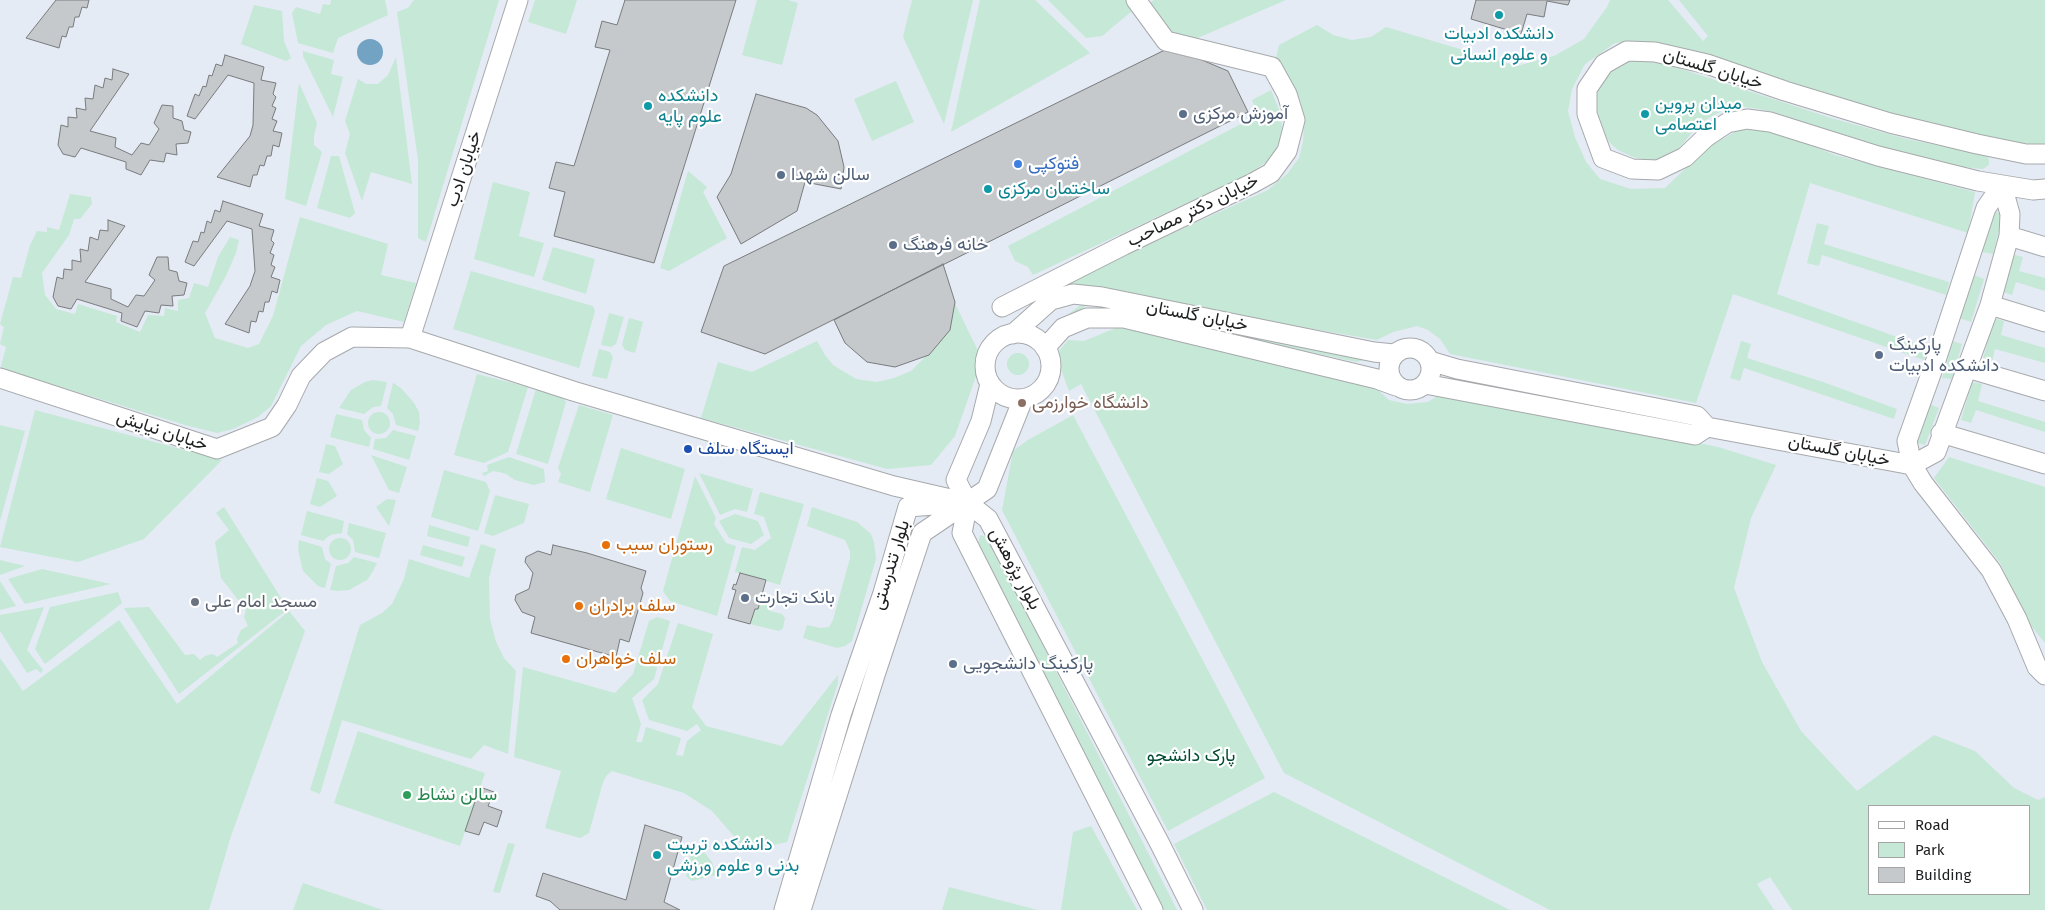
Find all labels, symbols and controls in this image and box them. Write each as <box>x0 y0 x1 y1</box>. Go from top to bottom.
marker: دانشکده ادبیات و علوم انسانی <box>1493 9 1505 21</box>
place label: دانشکده ادبیات و علوم انسانی <box>1444 23 1554 66</box>
street label: خیابان گلستان <box>1661 44 1765 94</box>
place label: دانشکده علوم پایه <box>658 85 722 128</box>
place label: میدان پروین اعتصامی <box>1655 93 1742 136</box>
marker: دانشکده علوم پایه <box>642 100 654 112</box>
place label: آموزش مرکزی <box>1193 103 1288 125</box>
marker: آموزش مرکزی <box>1177 108 1189 120</box>
marker: میدان پروین اعتصامی <box>1639 108 1651 120</box>
street label: خیابان ادب <box>442 128 486 210</box>
place label: فتوکپی <box>1028 153 1079 175</box>
marker: فتوکپی <box>1012 158 1024 170</box>
place label: سالن شهدا <box>791 164 870 186</box>
marker: سالن شهدا <box>775 169 787 181</box>
street label: خیابان دکتر مصاحب <box>1124 170 1262 252</box>
place label: ساختمان مرکزی <box>998 178 1110 200</box>
marker: ساختمان مرکزی <box>982 183 994 195</box>
place label: خانه فرهنگ <box>903 234 988 256</box>
marker: خانه فرهنگ <box>887 239 899 251</box>
street label: خیابان گلستان <box>1144 296 1250 336</box>
place label: پارکینگ دانشکده ادبیات <box>1889 334 1999 376</box>
marker: پارکینگ دانشکده ادبیات <box>1873 349 1885 361</box>
place label: دانشگاه خوارزمی <box>1032 392 1149 414</box>
marker: دانشگاه خوارزمی <box>1016 397 1028 409</box>
street label: خیابان نیایش <box>114 406 210 456</box>
street label: خیابان گلستان <box>1786 431 1892 471</box>
place label: ایستگاه سلف <box>698 438 794 460</box>
marker: ایستگاه سلف <box>682 443 694 455</box>
street label: بلوار تندرستی <box>867 517 915 613</box>
street label: بلوار پژوهش <box>984 524 1046 614</box>
place label: رستوران سیب <box>616 534 713 556</box>
marker: رستوران سیب <box>600 539 612 551</box>
place label: بانک تجارت <box>755 587 835 609</box>
place label: مسجد امام علی <box>205 591 317 613</box>
marker: بانک تجارت <box>739 592 751 604</box>
place label: سلف برادران <box>589 595 676 617</box>
marker: مسجد امام علی <box>189 596 201 608</box>
marker: سلف برادران <box>573 600 585 612</box>
place label: سلف خواهران <box>576 648 676 670</box>
marker: سلف خواهران <box>560 653 572 665</box>
place label: پارکینگ دانشجویی <box>963 653 1093 675</box>
marker: پارکینگ دانشجویی <box>947 658 959 670</box>
park label: پارک دانشجو <box>1147 745 1235 767</box>
place label: سالن نشاط <box>417 784 497 806</box>
marker: سالن نشاط <box>401 789 413 801</box>
legend <box>1868 805 2030 895</box>
text: Road <box>1915 816 1950 834</box>
place label: دانشکده تربیت بدنی و علوم ورزشی <box>667 834 799 876</box>
text: Park <box>1915 841 1945 859</box>
marker: دانشکده تربیت بدنی و علوم ورزشی <box>651 849 663 861</box>
text: Building <box>1915 866 1971 884</box>

